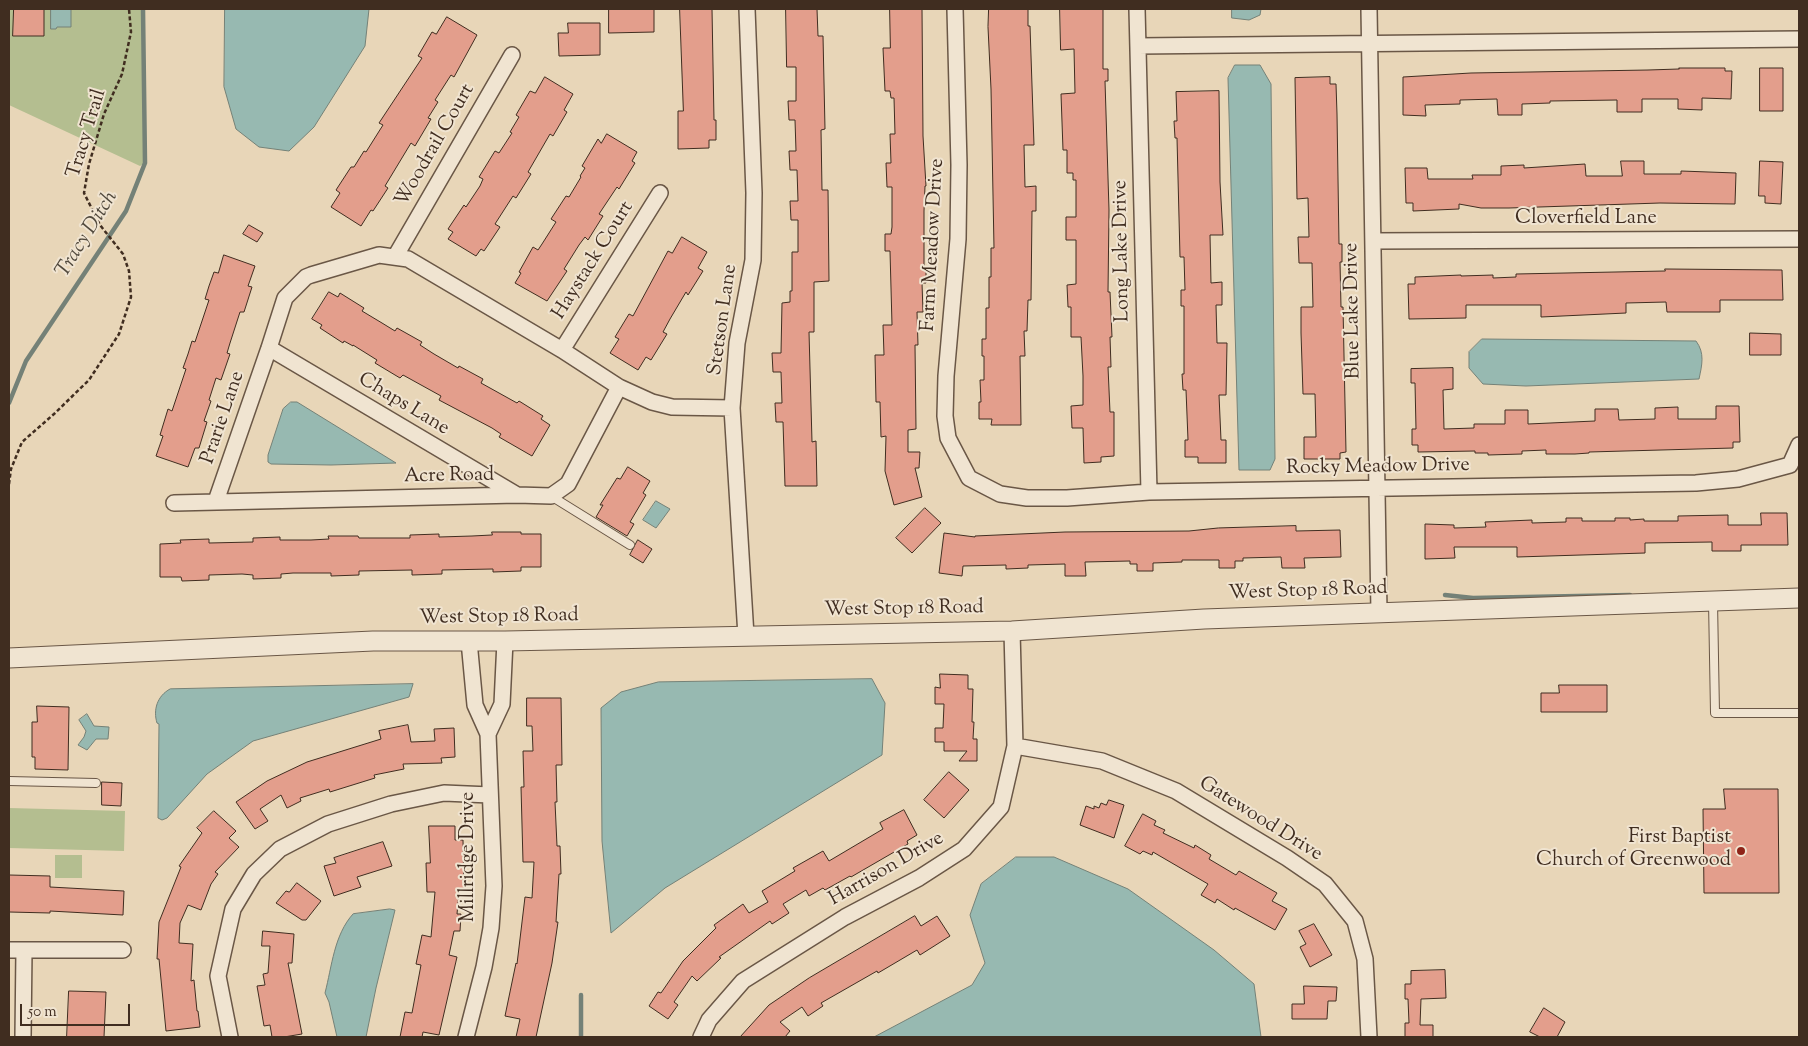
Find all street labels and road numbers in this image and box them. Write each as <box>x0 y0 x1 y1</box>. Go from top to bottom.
street label: Woodrail Court <box>391 80 481 212</box>
street label: Tracy Trail <box>63 87 113 181</box>
street label: Farm Meadow Drive <box>917 158 951 332</box>
street label: Long Lake Drive <box>1110 180 1136 322</box>
street label: Haystack Court <box>548 197 640 325</box>
street label: Cloverfield Lane <box>1515 208 1657 232</box>
street label: Blue Lake Drive <box>1341 243 1367 379</box>
street label: Stetson Lane <box>704 263 744 377</box>
street label: Chaps Lane <box>353 368 453 442</box>
street label: Prarie Lane <box>197 369 251 467</box>
street label: Rocky Meadow Drive <box>1286 454 1470 482</box>
street label: Acre Road <box>404 464 494 490</box>
street label: West Stop 18 Road <box>1228 577 1388 607</box>
street label: West Stop 18 Road <box>824 597 984 623</box>
street label: West Stop 18 Road <box>419 605 579 631</box>
street label: Gatewood Drive <box>1194 772 1326 868</box>
street label: Millridge Drive <box>458 792 482 922</box>
street label: Harrison Drive <box>825 827 949 913</box>

